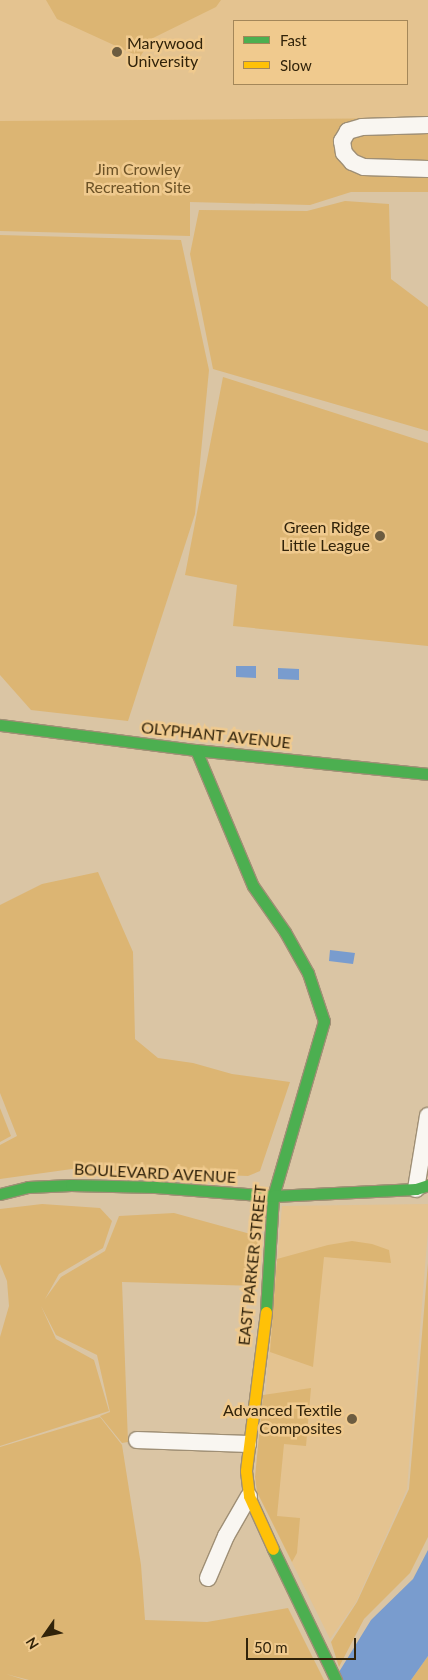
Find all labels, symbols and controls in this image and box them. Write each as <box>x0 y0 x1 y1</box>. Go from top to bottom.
legend <box>233 20 408 85</box>
text: Fast <box>280 31 307 49</box>
place label: Marywood University <box>127 33 203 71</box>
marker: Marywood University <box>111 46 123 58</box>
text: Slow <box>280 56 312 74</box>
park label: Jim Crowley Recreation Site <box>85 159 191 197</box>
place label: Green Ridge Little League <box>281 517 370 555</box>
marker: Green Ridge Little League <box>374 530 386 542</box>
street label: OLYPHANT AVENUE <box>140 718 292 752</box>
street label: BOULEVARD AVENUE <box>73 1159 237 1187</box>
street label: EAST PARKER STREET <box>234 1183 270 1347</box>
place label: Advanced Textile Composites <box>223 1400 342 1438</box>
marker: Advanced Textile Composites <box>346 1413 358 1425</box>
north arrow <box>20 1610 70 1660</box>
scale bar <box>248 1628 358 1660</box>
text: N <box>22 1634 42 1653</box>
text: 50 m <box>254 1638 288 1656</box>

